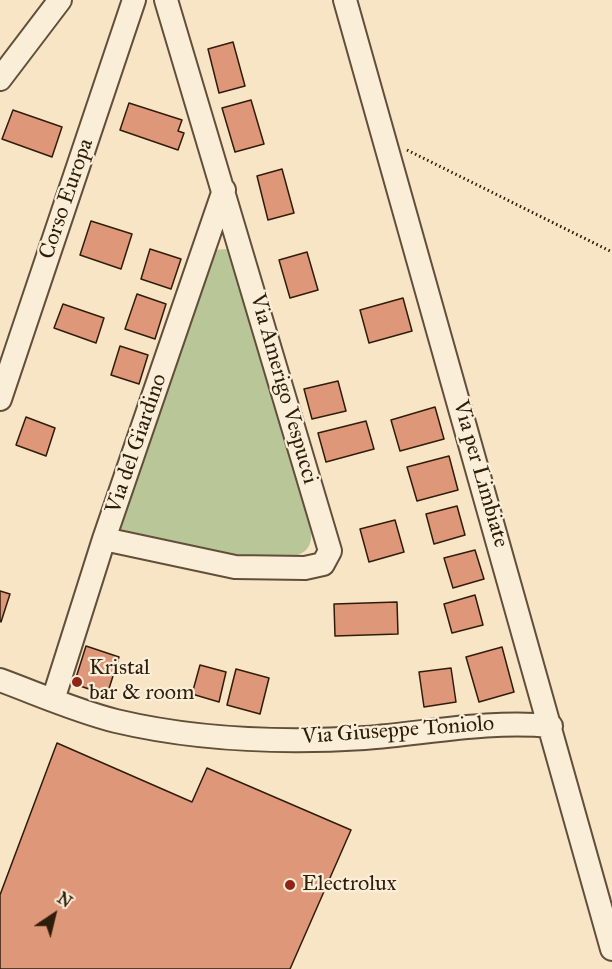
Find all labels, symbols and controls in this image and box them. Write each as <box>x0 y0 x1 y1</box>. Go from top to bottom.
street label: Corso Europa <box>34 135 100 263</box>
street label: Via Amerigo Vespucci <box>243 291 323 487</box>
street label: Via del Giardino <box>101 371 173 517</box>
street label: Via per Limbiate <box>446 397 514 551</box>
place label: Kristal bar & room <box>89 656 194 708</box>
marker: Kristal bar & room <box>70 675 84 689</box>
street label: Via Giuseppe Toniolo <box>301 711 495 751</box>
place label: Electrolux <box>302 872 396 898</box>
marker: Electrolux <box>283 878 297 892</box>
north arrow <box>24 885 84 945</box>
text: N <box>54 888 76 912</box>

